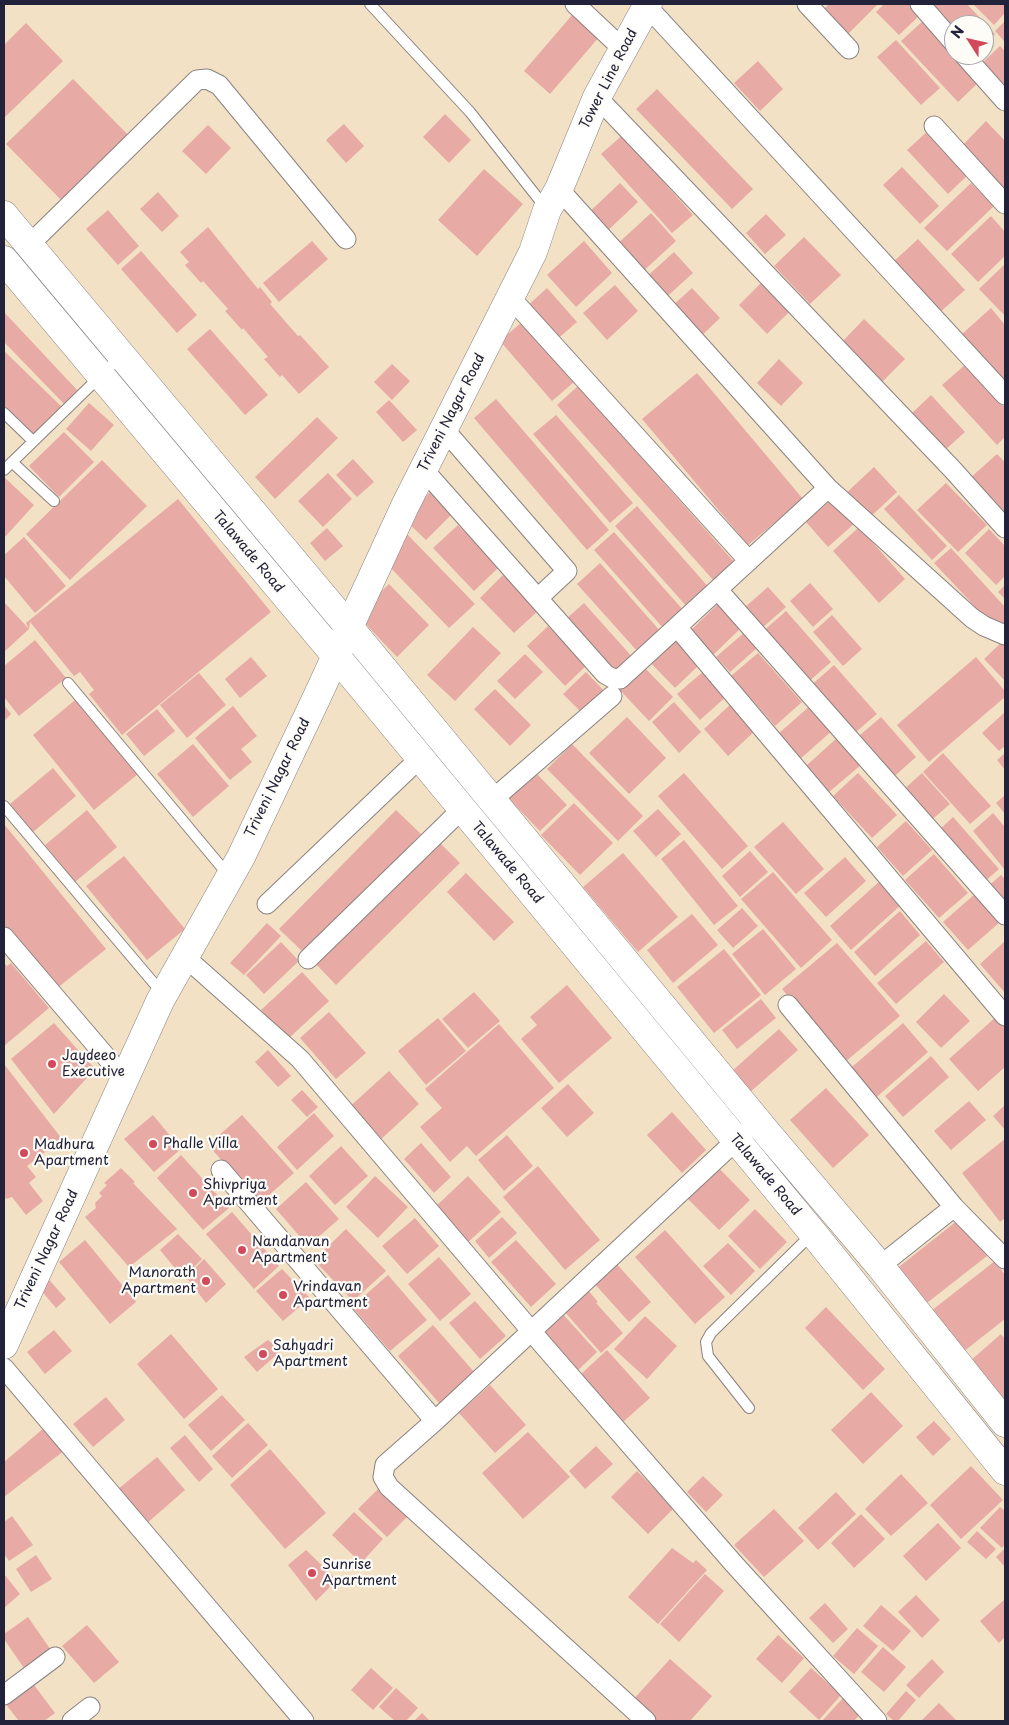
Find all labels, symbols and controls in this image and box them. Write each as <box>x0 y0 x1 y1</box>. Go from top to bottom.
north arrow <box>944 15 994 65</box>
text: N <box>945 21 969 42</box>
street label: Tower Line Road <box>577 26 641 132</box>
street label: Triveni Nagar Road <box>415 351 489 475</box>
street label: Talawade Road <box>209 508 287 596</box>
street label: Triveni Nagar Road <box>242 716 314 840</box>
street label: Talawade Road <box>468 819 546 907</box>
place label: Jaydeeo Executive <box>62 1048 125 1080</box>
marker: Jaydeeo Executive <box>46 1058 58 1070</box>
street label: Talawade Road <box>726 1131 804 1219</box>
place label: Phalle Villa <box>163 1136 238 1152</box>
place label: Madhura Apartment <box>34 1137 109 1170</box>
marker: Phalle Villa <box>147 1138 159 1150</box>
marker: Madhura Apartment <box>18 1147 30 1159</box>
place label: Shivpriya Apartment <box>203 1177 278 1210</box>
street label: Triveni Nagar Road <box>12 1187 82 1313</box>
marker: Shivpriya Apartment <box>187 1187 199 1199</box>
place label: Nandanvan Apartment <box>252 1234 330 1266</box>
marker: Nandanvan Apartment <box>236 1244 248 1256</box>
place label: Manorath Apartment <box>121 1265 196 1298</box>
marker: Manorath Apartment <box>200 1275 212 1287</box>
place label: Vrindavan Apartment <box>293 1279 368 1311</box>
marker: Vrindavan Apartment <box>277 1289 289 1301</box>
place label: Sahyadri Apartment <box>273 1338 348 1370</box>
marker: Sahyadri Apartment <box>257 1348 269 1360</box>
place label: Sunrise Apartment <box>322 1557 397 1590</box>
marker: Sunrise Apartment <box>306 1567 318 1579</box>

